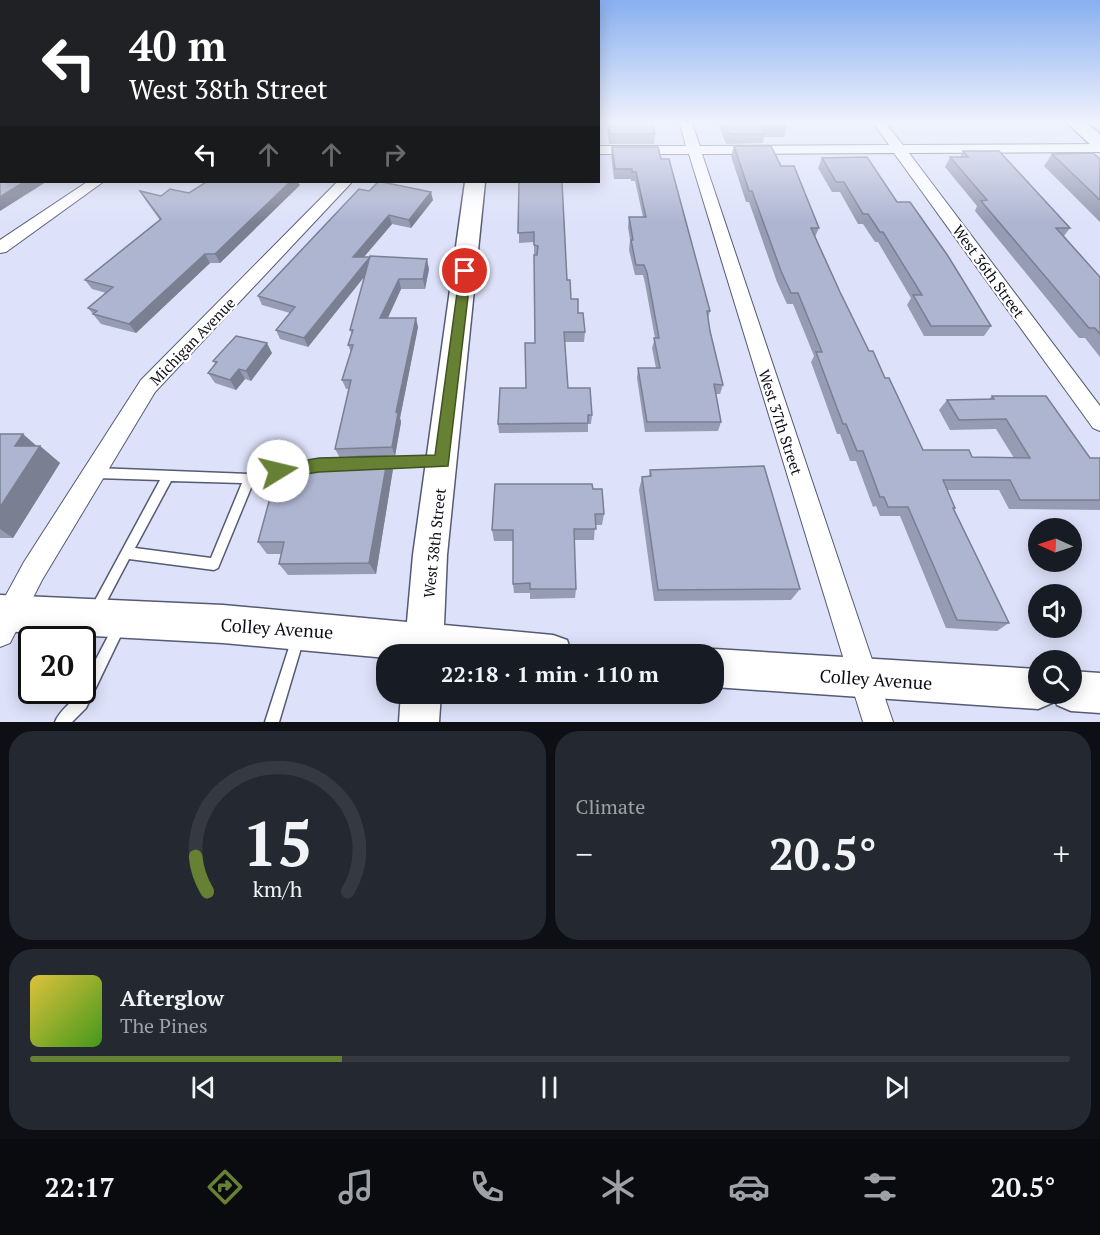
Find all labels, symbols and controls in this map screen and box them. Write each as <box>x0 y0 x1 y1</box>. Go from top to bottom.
text: 40 m <box>129 17 227 73</box>
icon: left <box>30 24 108 102</box>
text: West 38th Street <box>129 71 328 107</box>
icon: left <box>189 138 222 171</box>
icon: ahead <box>252 138 285 171</box>
icon: ahead <box>315 138 348 171</box>
icon: right <box>378 138 411 171</box>
street label: West 36th Street <box>948 220 1030 322</box>
pin <box>439 245 490 296</box>
icon: arrive <box>448 254 481 287</box>
street label: Michigan Avenue <box>145 293 239 389</box>
street label: West 37th Street <box>755 367 808 478</box>
position arrow <box>246 439 310 503</box>
street label: West 38th Street <box>418 487 450 599</box>
north arrow <box>1028 518 1082 572</box>
map controls <box>1028 518 1082 704</box>
button: sound <box>1028 584 1082 638</box>
street label: Colley Avenue <box>220 612 334 644</box>
speed limit sign: 20 <box>18 626 96 704</box>
button: search <box>1028 650 1082 704</box>
text: 22:18 · 1 min · 110 m <box>441 659 659 688</box>
street label: Colley Avenue <box>819 663 933 695</box>
text: Climate <box>576 793 645 820</box>
text: 15 <box>242 801 313 884</box>
text: 20.5° <box>769 823 877 883</box>
text: − <box>576 832 593 875</box>
text: + <box>1052 832 1070 875</box>
text: km/h <box>252 876 302 904</box>
text: Afterglow <box>120 983 224 1012</box>
text: The Pines <box>120 1012 208 1039</box>
icon: previous <box>187 1071 220 1104</box>
icon: pause <box>533 1071 566 1104</box>
icon: next <box>880 1071 913 1104</box>
icon: directions <box>204 1166 246 1208</box>
icon: music <box>335 1166 377 1208</box>
icon: phone <box>466 1166 508 1208</box>
icon: climate <box>597 1166 639 1208</box>
icon: car <box>728 1166 770 1208</box>
icon: filters <box>859 1166 901 1208</box>
text: 22:17 <box>45 1169 115 1205</box>
text: 20.5° <box>990 1169 1055 1205</box>

